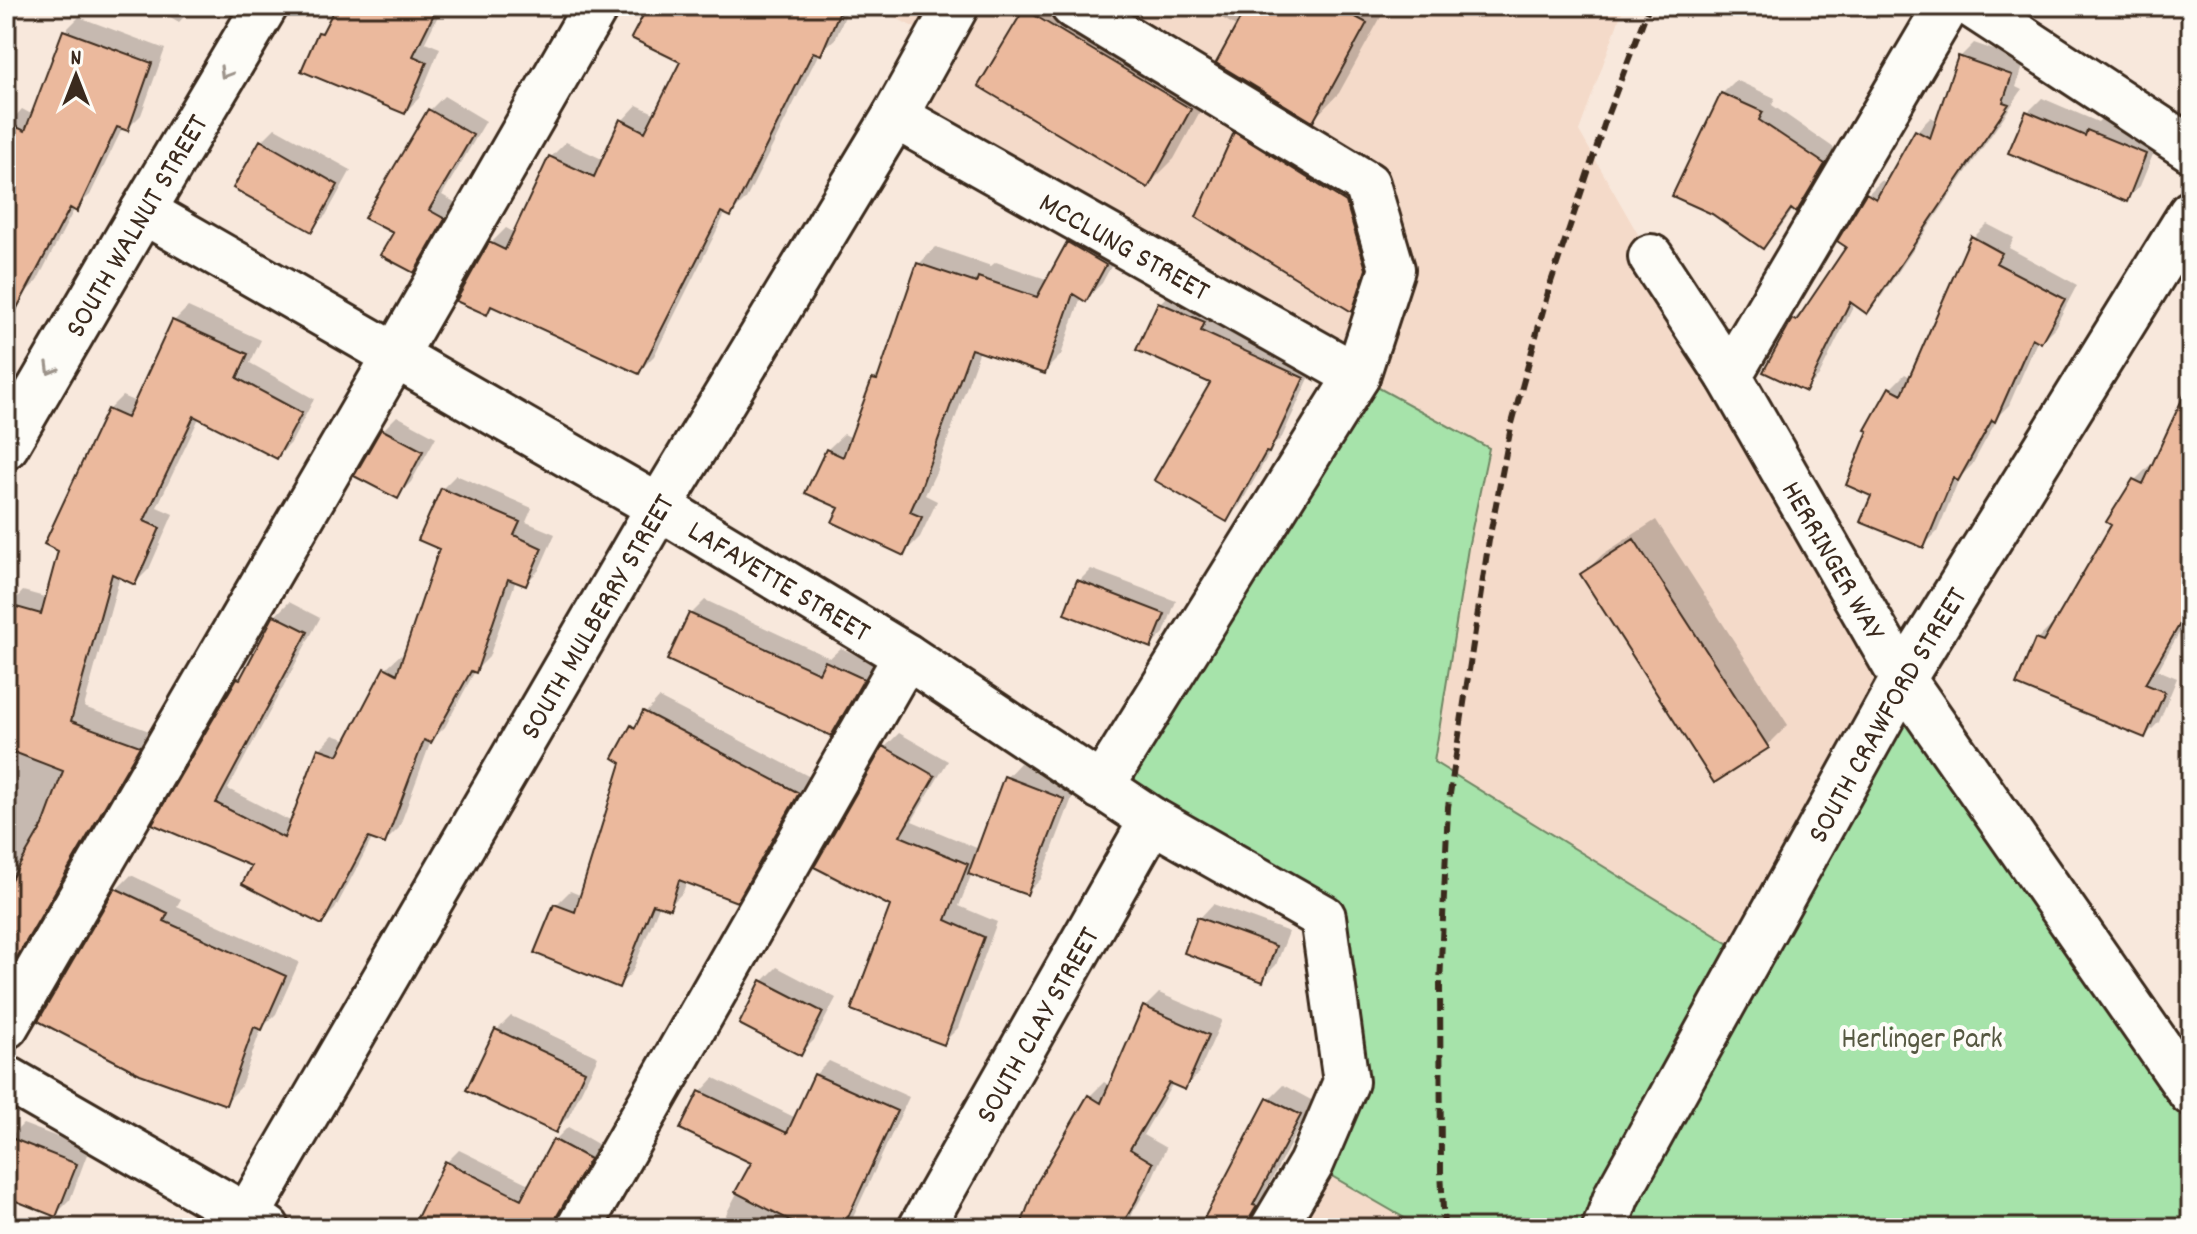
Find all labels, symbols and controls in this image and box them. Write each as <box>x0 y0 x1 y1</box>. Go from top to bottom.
north arrow <box>36 36 116 116</box>
text: N <box>71 44 82 75</box>
one-way arrow <box>219 64 235 79</box>
street label: SOUTH WALNUT STREET <box>57 108 222 347</box>
street label: MCCLUNG STREET <box>1030 184 1216 315</box>
one-way arrow <box>45 361 61 375</box>
street label: HERRINGER WAY <box>1768 474 1894 650</box>
street label: SOUTH MULBERRY STREET <box>511 487 688 749</box>
street label: LAFAYETTE STREET <box>678 512 877 656</box>
street label: SOUTH CRAWFORD STREET <box>1799 580 1981 852</box>
street label: SOUTH CLAY STREET <box>967 920 1113 1133</box>
park label: Herlinger Park <box>1841 1020 2003 1063</box>

